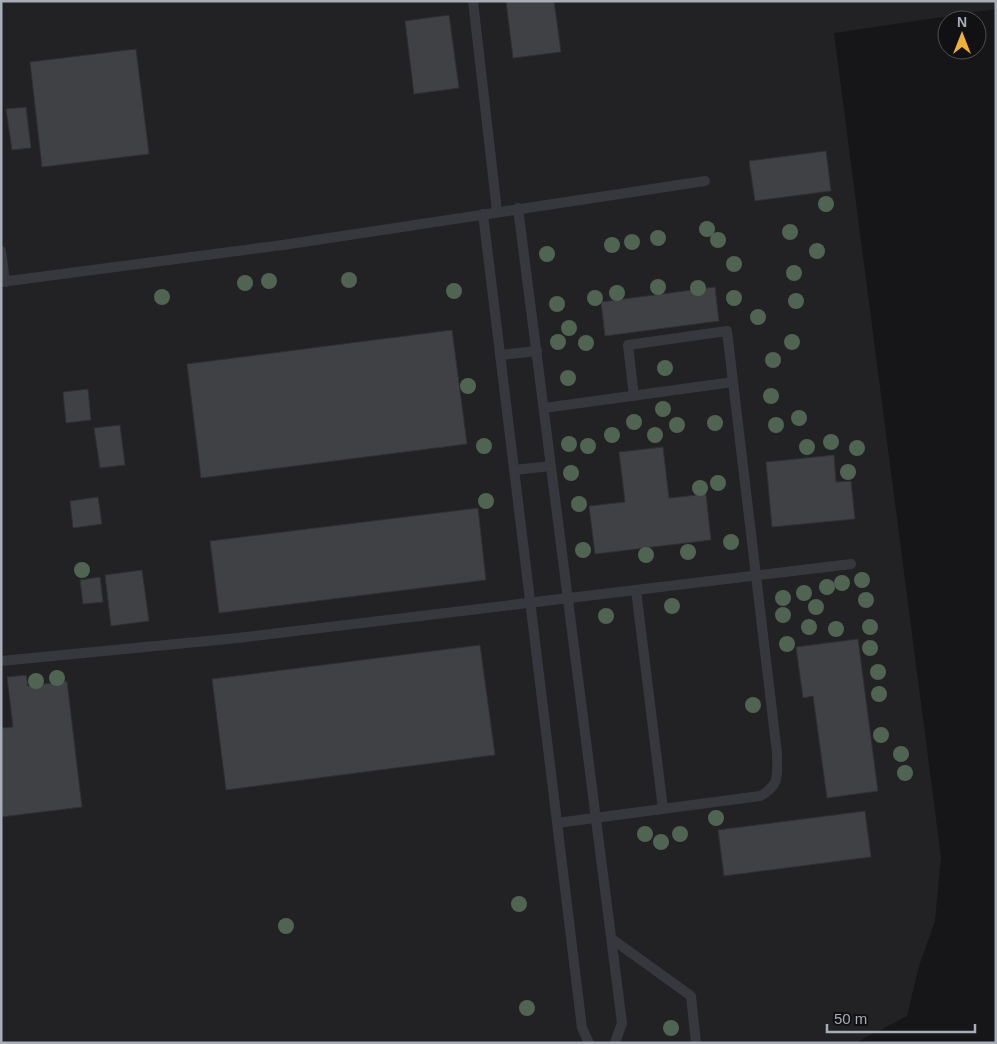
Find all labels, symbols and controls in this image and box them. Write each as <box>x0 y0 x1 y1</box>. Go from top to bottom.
north arrow <box>937 10 987 60</box>
text: N <box>957 14 967 30</box>
scale bar <box>827 1002 974 1034</box>
text: 50 m <box>834 1010 867 1027</box>

